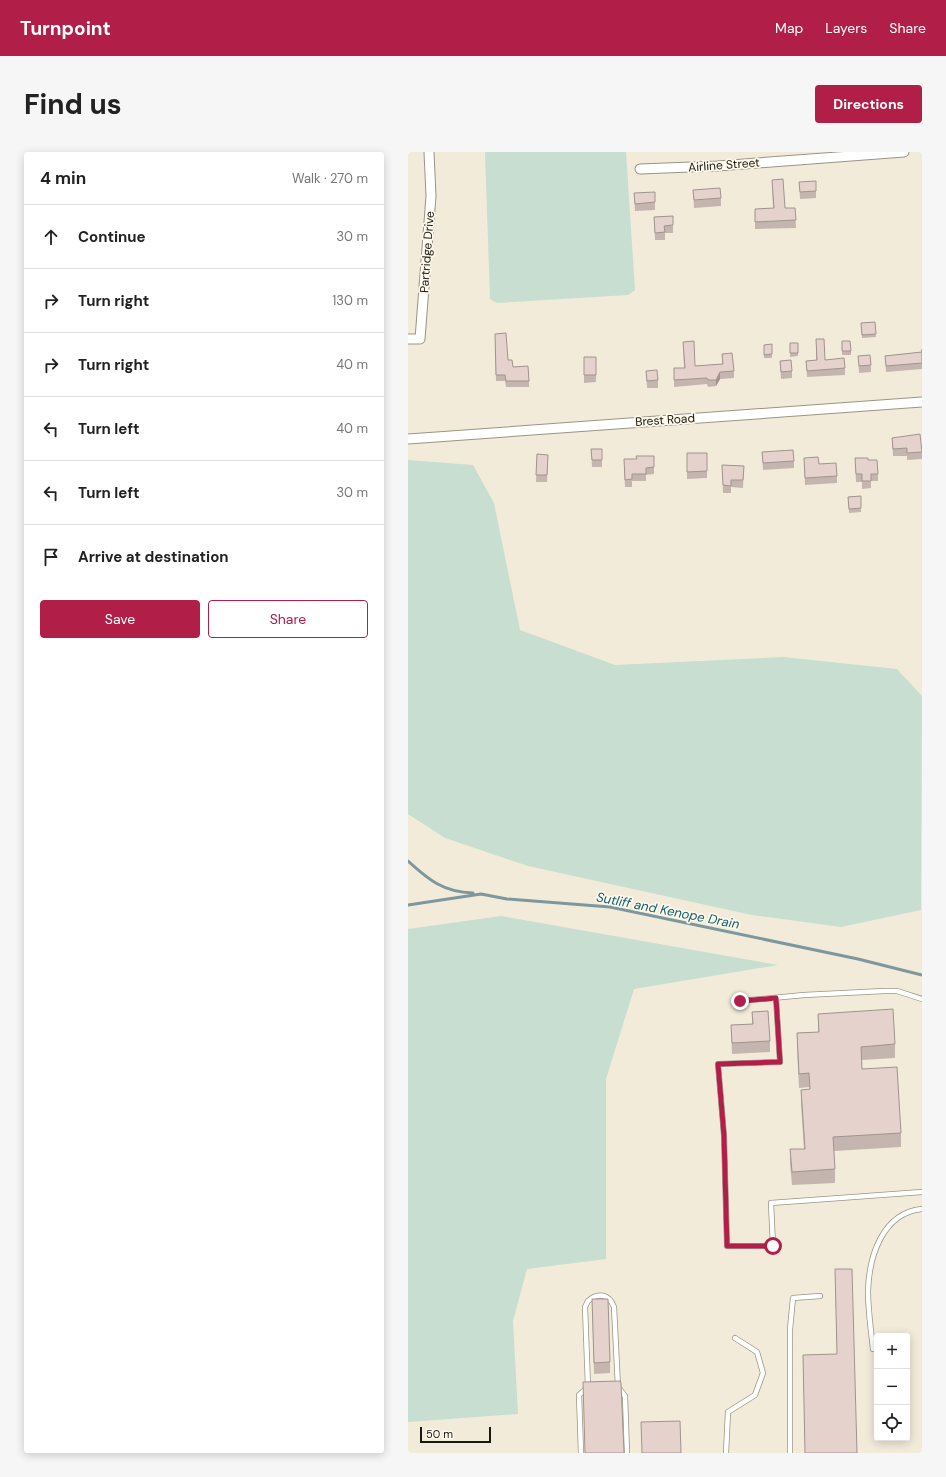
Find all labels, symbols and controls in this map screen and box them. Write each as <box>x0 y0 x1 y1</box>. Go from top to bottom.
text: Turnpoint <box>20 16 111 41</box>
text: Map <box>775 19 803 37</box>
text: Layers <box>825 19 867 37</box>
text: Share <box>889 19 926 37</box>
button: Directions <box>815 85 922 123</box>
text: Find us <box>24 86 122 123</box>
street label: Airline Street <box>688 154 761 175</box>
text: 4 min <box>40 167 86 189</box>
text: Walk · 270 m <box>292 170 368 187</box>
street label: Partridge Drive <box>416 210 438 294</box>
icon: ahead <box>40 226 62 248</box>
text: Continue <box>78 227 146 247</box>
text: 30 m <box>336 228 368 245</box>
icon: right <box>40 290 62 312</box>
text: Turn right <box>78 291 149 311</box>
text: 130 m <box>332 292 368 309</box>
icon: right <box>40 354 62 376</box>
text: Turn right <box>78 355 149 375</box>
text: 40 m <box>336 356 368 373</box>
street label: Brest Road <box>635 410 695 430</box>
icon: left <box>40 418 62 440</box>
text: Turn left <box>78 419 139 439</box>
text: 40 m <box>336 420 368 437</box>
icon: left <box>40 482 62 504</box>
text: Turn left <box>78 483 139 503</box>
text: 30 m <box>336 484 368 501</box>
icon: arrive <box>40 546 62 568</box>
text: Arrive at destination <box>78 547 229 567</box>
button: Save <box>40 600 200 638</box>
button: Share <box>208 600 368 638</box>
water label: Sutliff and Kenope Drain <box>595 888 741 933</box>
route end <box>731 992 749 1010</box>
route start <box>764 1237 782 1255</box>
map controls <box>874 1333 910 1441</box>
button: + <box>874 1333 910 1369</box>
button: − <box>874 1369 910 1405</box>
button: locate <box>874 1405 910 1441</box>
scale bar <box>420 1425 491 1444</box>
text: 50 m <box>426 1427 453 1441</box>

